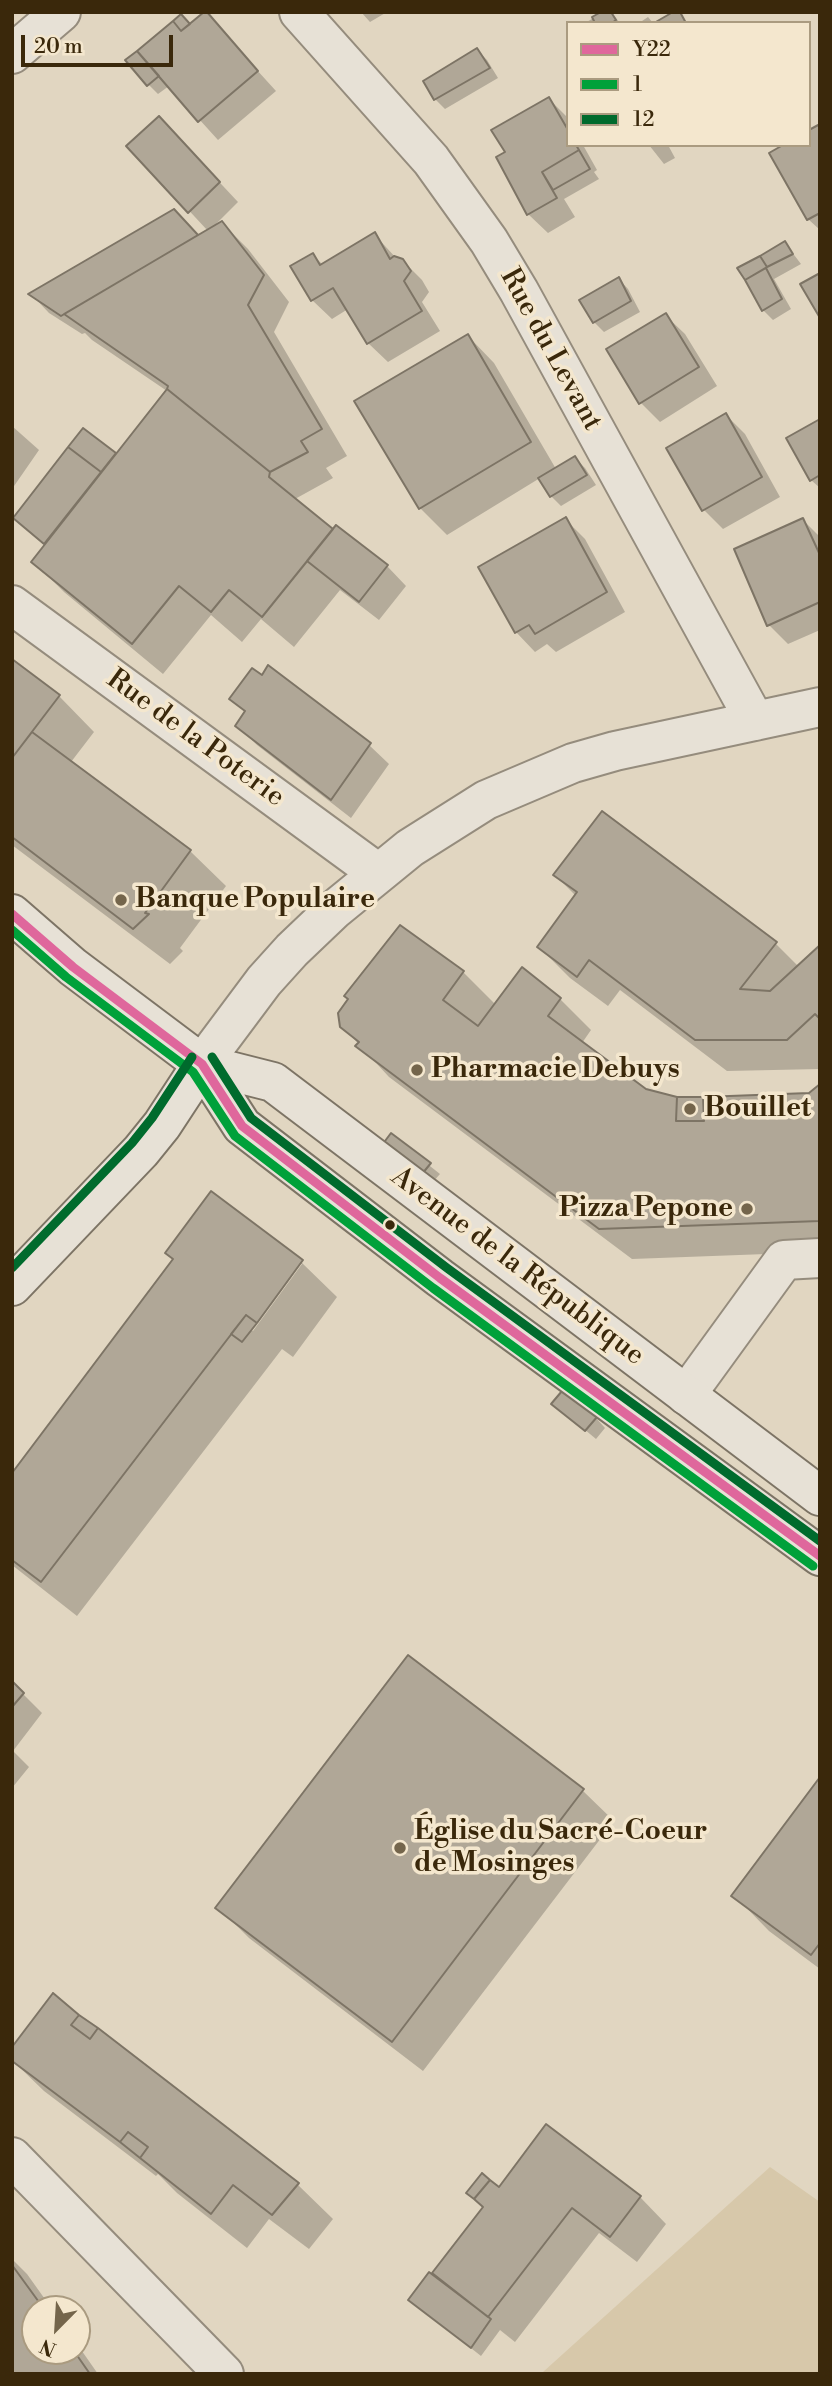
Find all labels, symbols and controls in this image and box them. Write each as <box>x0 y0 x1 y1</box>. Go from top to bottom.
scale bar <box>24 21 177 65</box>
legend <box>566 21 811 147</box>
text: 20 m <box>34 34 83 60</box>
text: Y22 <box>633 37 671 63</box>
text: 1 <box>633 72 642 98</box>
text: 12 <box>633 107 654 133</box>
street label: Rue du Levant <box>492 263 608 437</box>
street label: Rue de la Poterie <box>99 663 291 815</box>
place label: Banque Populaire <box>135 883 375 917</box>
marker: Banque Populaire <box>113 892 129 908</box>
place label: Pharmacie Debuys <box>431 1053 680 1087</box>
marker: Pharmacie Debuys <box>409 1062 425 1078</box>
place label: Bouillet <box>704 1092 811 1126</box>
marker: Bouillet <box>682 1101 698 1117</box>
street label: Avenue de la République <box>384 1161 650 1373</box>
place label: Pizza Pepone <box>559 1192 733 1226</box>
marker: Pizza Pepone <box>739 1201 755 1217</box>
unlabelled marker <box>383 1218 397 1232</box>
place label: Église du Sacré-Coeur de Mosinges <box>414 1815 707 1881</box>
marker: Église du Sacré-Coeur de Mosinges <box>392 1840 408 1856</box>
north arrow <box>21 2295 91 2365</box>
text: N <box>37 2333 60 2361</box>

